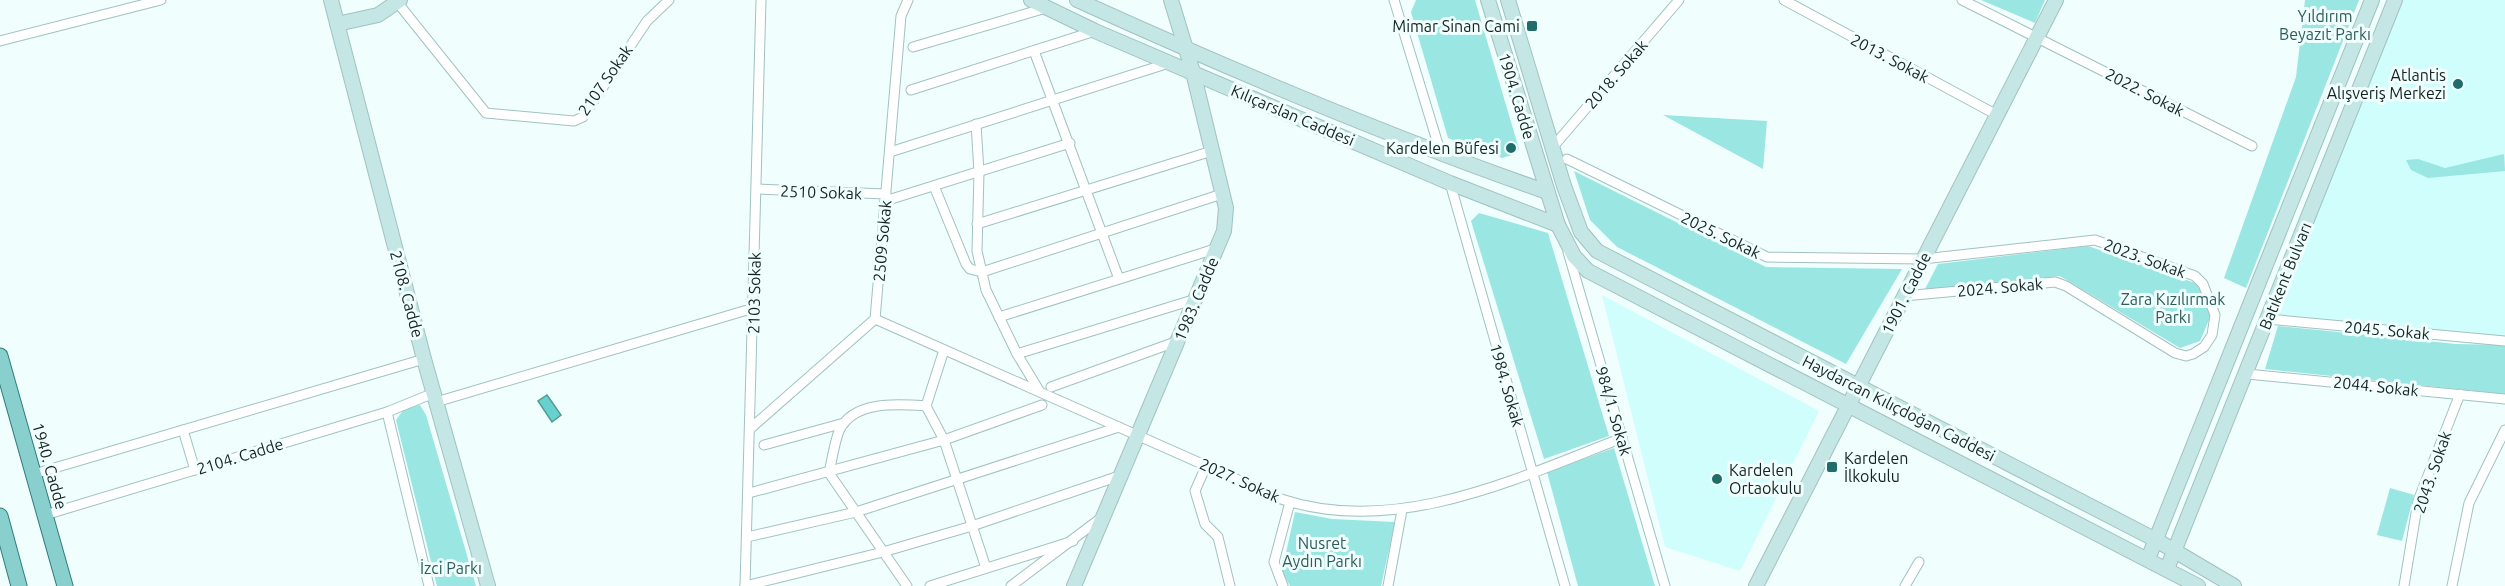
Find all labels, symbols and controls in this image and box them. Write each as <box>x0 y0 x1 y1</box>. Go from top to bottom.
park label: Yıldırım Beyazıt Parkı <box>2279 7 2371 43</box>
place label: Mimar Sinan Cami <box>1392 17 1520 35</box>
marker: Mimar Sinan Cami <box>1525 19 1539 33</box>
street label: 2013. Sokak <box>1848 30 1932 86</box>
street label: 2018. Sokak <box>1581 36 1651 112</box>
street label: 2107 Sokak <box>574 41 636 119</box>
street label: 1904. Cadde <box>1495 51 1539 141</box>
street label: 2022. Sokak <box>2103 65 2187 119</box>
place label: Atlantis Alışveriş Merkezi <box>2327 66 2446 102</box>
marker: Atlantis Alışveriş Merkezi <box>2451 77 2465 91</box>
street label: Kılıçarslan Caddesi <box>1229 81 1357 149</box>
place label: Kardelen Büfesi <box>1386 139 1499 157</box>
marker: Kardelen Büfesi <box>1504 141 1518 155</box>
street label: 2510 Sokak <box>780 182 862 202</box>
street label: 2509 Sokak <box>869 199 895 283</box>
street label: 2025. Sokak <box>1678 208 1764 262</box>
street label: Batıkent Bulvarı <box>2255 220 2315 332</box>
street label: 2023. Sokak <box>2102 235 2188 281</box>
street label: 2108. Cadde <box>387 249 427 339</box>
street label: 1901. Cadde <box>1878 249 1934 337</box>
street label: 2103 Sokak <box>744 252 764 334</box>
street label: 1983. Cadde <box>1170 254 1222 344</box>
street label: 2024. Sokak <box>1956 274 2044 300</box>
park label: Zara Kızılırmak Parkı <box>2121 290 2225 326</box>
street label: 2045. Sokak <box>2343 317 2431 343</box>
street label: 1984. Sokak <box>1487 341 1527 429</box>
street label: Haydarcan Kılıçdoğan Caddesi <box>1800 351 1998 465</box>
street label: 984/1. Sokak <box>1593 364 1635 458</box>
street label: 2044. Sokak <box>2332 373 2420 399</box>
street label: 1940. Cadde <box>29 421 71 511</box>
street label: 2043. Sokak <box>2410 429 2454 515</box>
street label: 2104. Cadde <box>195 434 285 478</box>
place label: Kardelen İlkokulu <box>1844 449 1908 485</box>
street label: 2027. Sokak <box>1197 454 1283 506</box>
marker: Kardelen İlkokulu <box>1825 460 1839 474</box>
place label: Kardelen Ortaokulu <box>1729 461 1802 497</box>
marker: Kardelen Ortaokulu <box>1710 472 1724 486</box>
park label: Nusret Aydın Parkı <box>1282 534 1362 570</box>
park label: İzci Parkı <box>420 559 482 577</box>

